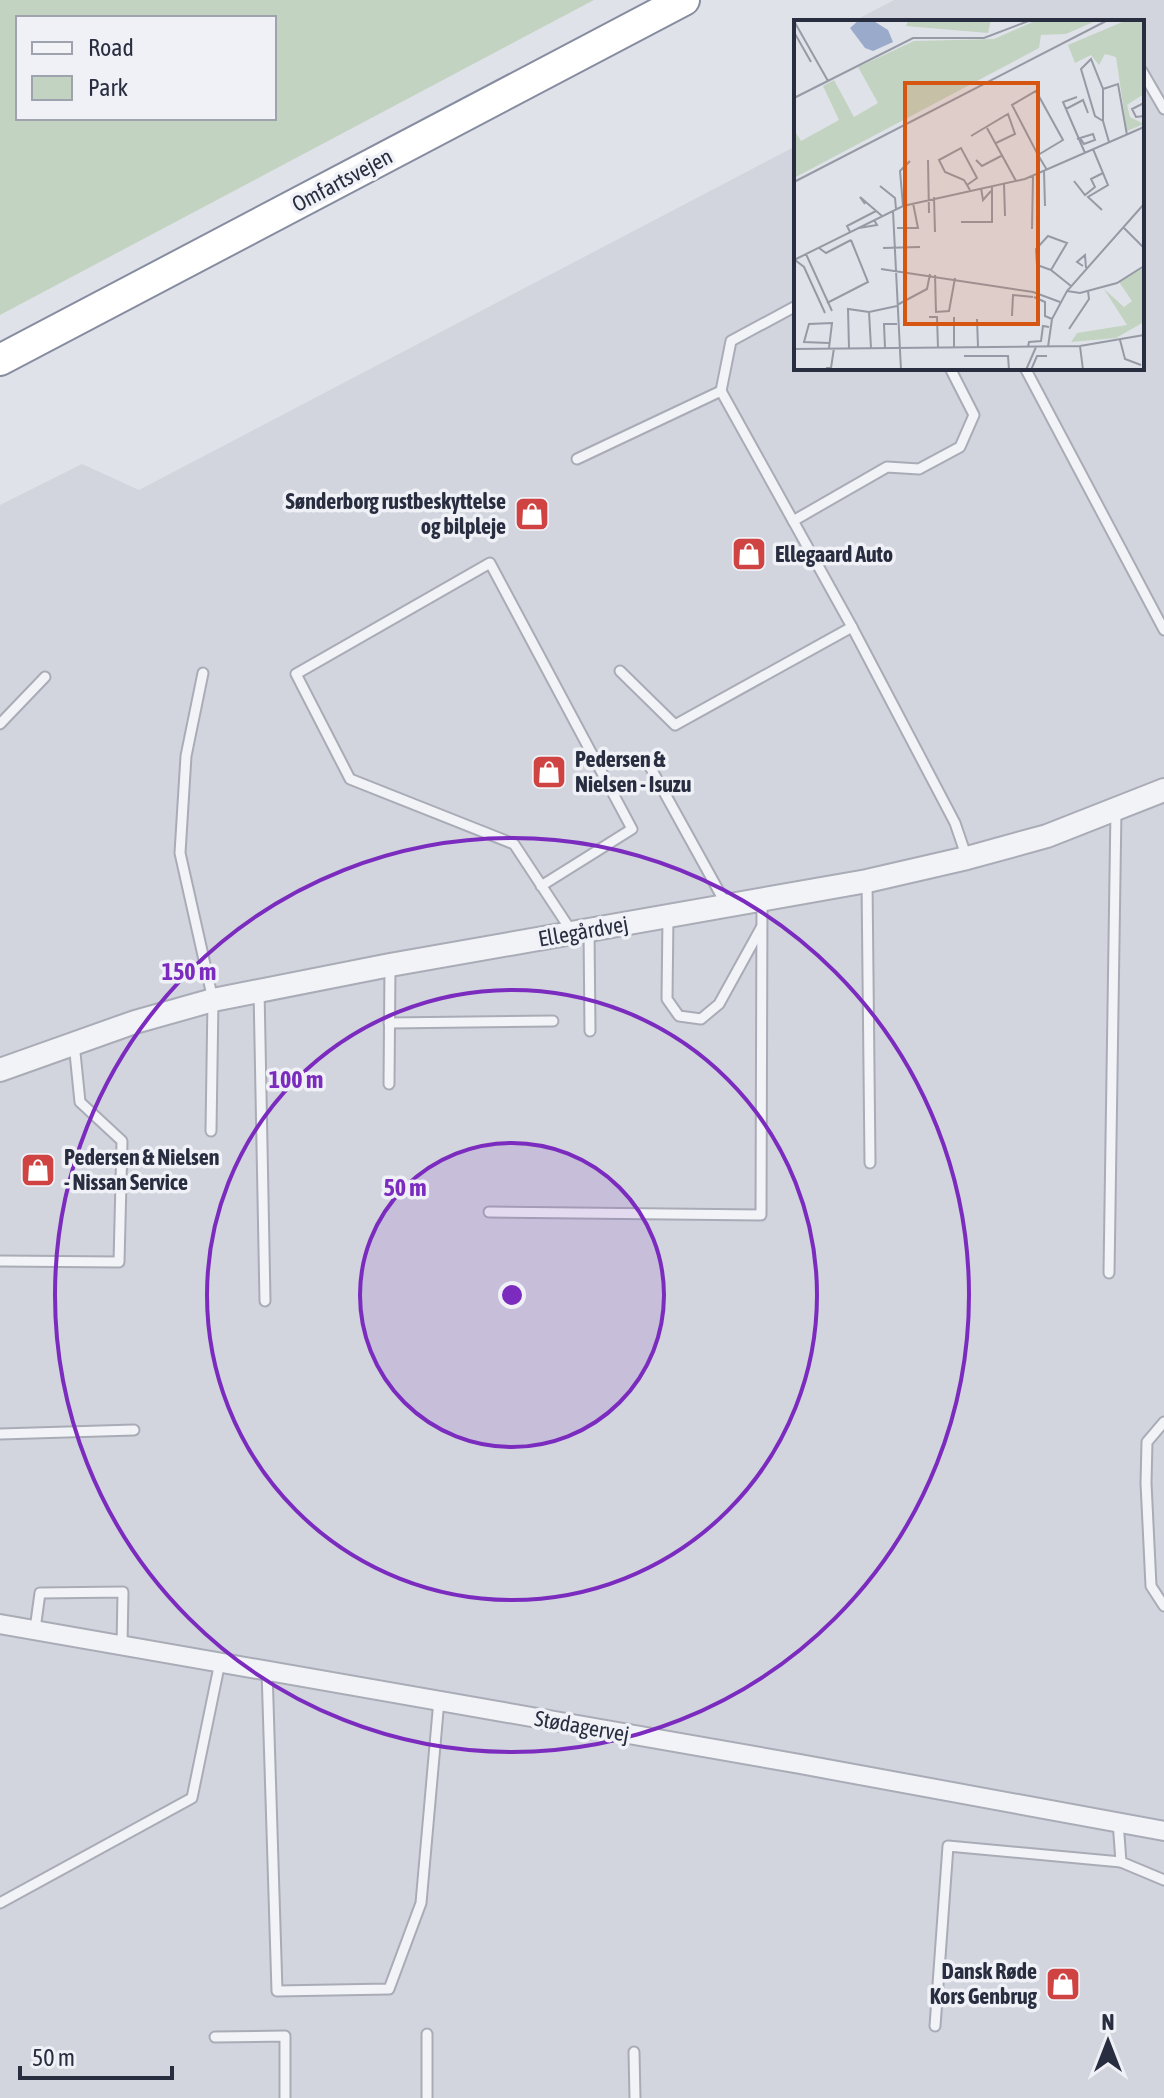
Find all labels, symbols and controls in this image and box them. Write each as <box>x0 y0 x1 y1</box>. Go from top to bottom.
legend <box>16 16 276 120</box>
inset map <box>794 20 1144 370</box>
text: Road <box>88 34 134 61</box>
text: Park <box>88 74 129 101</box>
street label: Omfartsvejen <box>287 143 397 217</box>
place label: Sønderborg rustbeskyttelse og bilpleje <box>286 488 506 539</box>
shop icon: Sønderborg rustbeskyttelse og bilpleje <box>513 495 551 533</box>
shop icon: Ellegaard Auto <box>730 535 768 573</box>
place label: Ellegaard Auto <box>775 541 893 567</box>
place label: Pedersen & Nielsen - Isuzu <box>575 746 691 797</box>
shop icon: Pedersen & Nielsen - Isuzu <box>530 753 568 791</box>
street label: Ellegårdvej <box>536 910 630 952</box>
text: 150 m <box>162 958 216 985</box>
text: 100 m <box>269 1066 323 1093</box>
place label: Pedersen & Nielsen - Nissan Service <box>64 1144 220 1195</box>
shop icon: Pedersen & Nielsen - Nissan Service <box>19 1151 57 1189</box>
text: 50 m <box>383 1174 427 1201</box>
centre of rings <box>498 1281 526 1309</box>
street label: Stødagervej <box>533 1705 631 1747</box>
place label: Dansk Røde Kors Genbrug <box>930 1958 1038 2009</box>
shop icon: Dansk Røde Kors Genbrug <box>1044 1965 1082 2003</box>
north arrow <box>1068 2002 1148 2082</box>
text: N <box>1102 2009 1114 2035</box>
scale bar <box>20 2030 172 2080</box>
text: 50 m <box>32 2044 75 2071</box>

